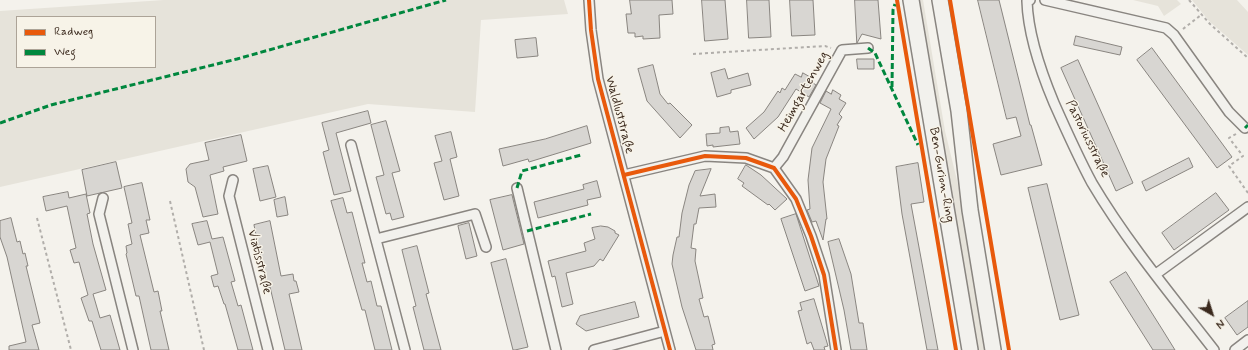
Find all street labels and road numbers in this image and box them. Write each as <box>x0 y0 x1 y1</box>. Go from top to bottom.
street label: Heimgartenweg <box>775 49 833 135</box>
street label: Waldluststraße <box>601 74 637 156</box>
street label: Pastoriusstraße <box>1062 98 1112 180</box>
street label: Ben-Gurion-Ring <box>925 126 957 224</box>
street label: Viatisstraße <box>243 228 275 296</box>

